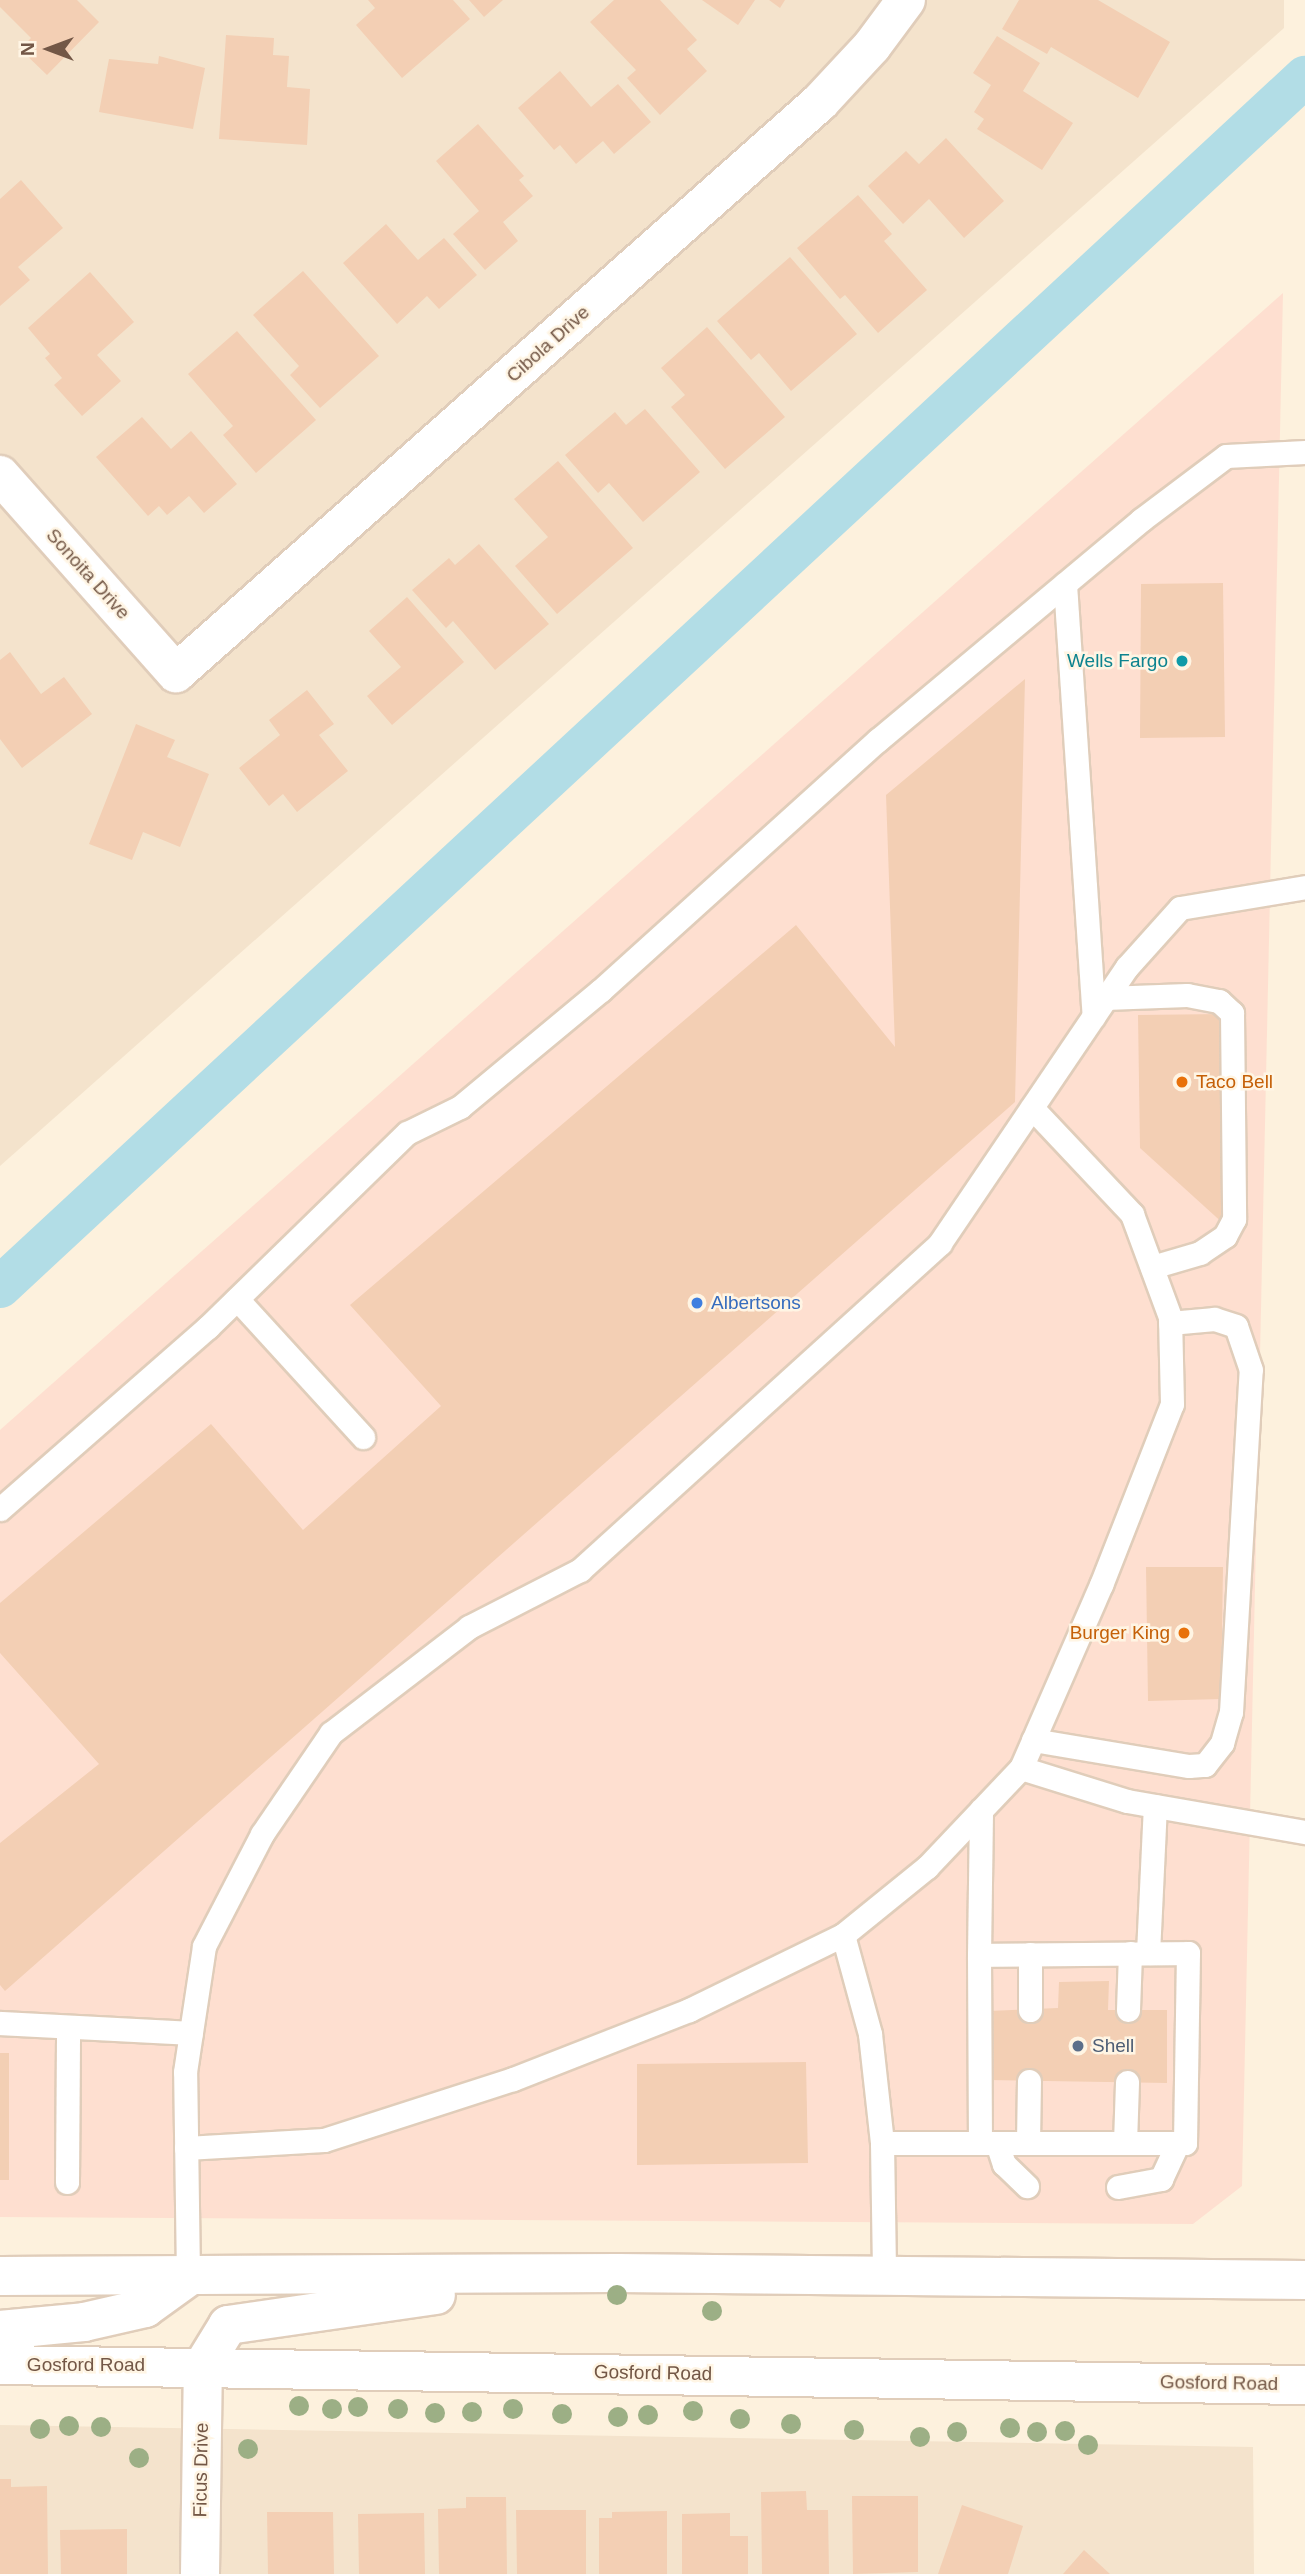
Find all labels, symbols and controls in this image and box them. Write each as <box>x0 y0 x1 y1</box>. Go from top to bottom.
north arrow <box>14 14 84 84</box>
text: N <box>17 42 38 56</box>
street label: Cibola Drive <box>502 301 594 387</box>
street label: Sonoita Drive <box>41 524 135 624</box>
place label: Wells Fargo <box>1067 650 1168 672</box>
marker: Wells Fargo <box>1174 653 1190 669</box>
place label: Taco Bell <box>1196 1071 1273 1093</box>
marker: Taco Bell <box>1174 1074 1190 1090</box>
place label: Albertsons <box>711 1292 801 1314</box>
marker: Albertsons <box>689 1295 705 1311</box>
place label: Burger King <box>1070 1622 1170 1644</box>
marker: Burger King <box>1176 1625 1192 1641</box>
place label: Shell <box>1092 2035 1134 2057</box>
marker: Shell <box>1070 2038 1086 2054</box>
street label: Gosford Road <box>27 2354 145 2376</box>
street label: Gosford Road <box>594 2361 712 2385</box>
street label: Gosford Road <box>1160 2371 1278 2395</box>
street label: Ficus Drive <box>189 2422 213 2518</box>

